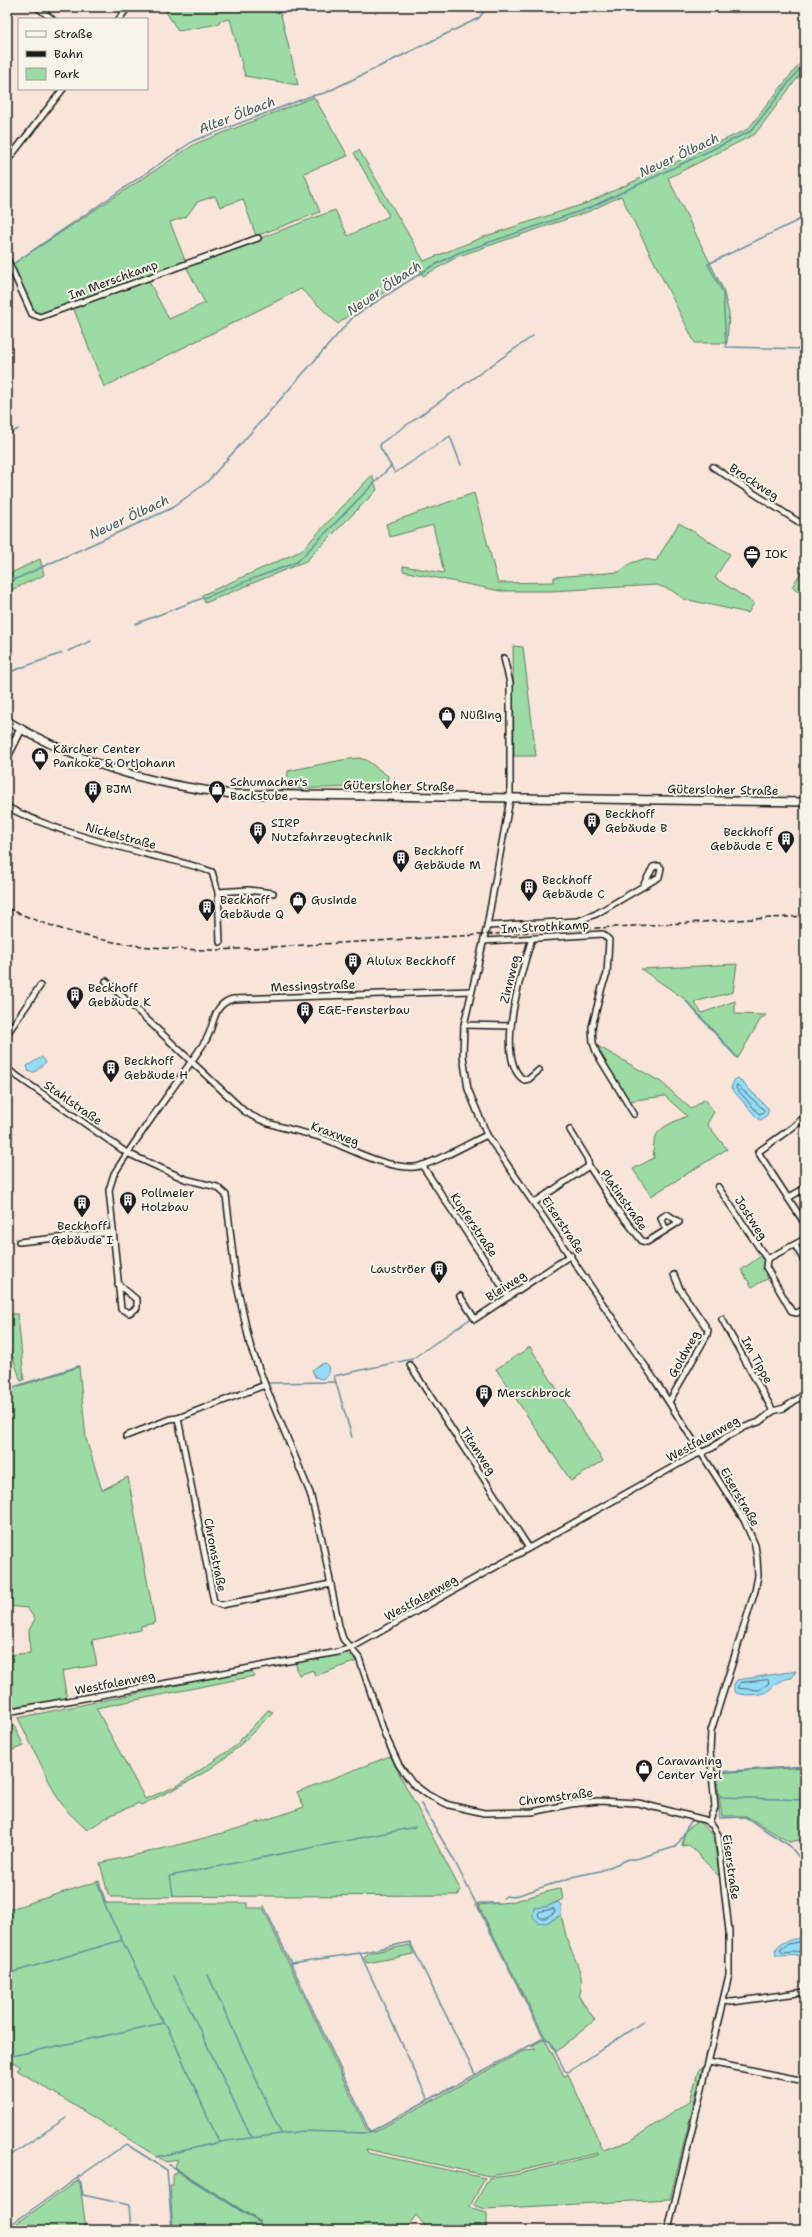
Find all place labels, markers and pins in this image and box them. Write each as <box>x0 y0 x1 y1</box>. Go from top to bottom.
office icon: IOK <box>742 544 762 569</box>
place label: IOK <box>765 546 788 562</box>
shop icon: Nüßing <box>437 705 457 730</box>
place label: Nüßing <box>460 707 502 723</box>
place label: Kärcher Center Pankoke & Ortjohann <box>53 741 175 771</box>
shop icon: Kärcher Center Pankoke & Ortjohann <box>30 746 50 771</box>
place label: Schumacher's Backstube <box>230 774 308 804</box>
building icon: BJM <box>83 779 103 804</box>
shop icon: Schumacher's Backstube <box>207 779 227 804</box>
place label: BJM <box>106 781 132 797</box>
place label: Beckhoff Gebäude B <box>605 806 667 836</box>
building icon: Beckhoff Gebäude B <box>582 811 602 836</box>
place label: SIRP Nutzfahrzeugtechnik <box>271 815 393 845</box>
building icon: SIRP Nutzfahrzeugtechnik <box>248 820 268 845</box>
place label: Beckhoff Gebäude E <box>710 824 774 854</box>
building icon: Beckhoff Gebäude E <box>776 829 796 854</box>
place label: Beckhoff Gebäude M <box>414 843 481 873</box>
building icon: Beckhoff Gebäude M <box>391 848 411 873</box>
place label: Beckhoff Gebäude C <box>542 872 605 902</box>
building icon: Beckhoff Gebäude C <box>519 877 539 902</box>
shop icon: Gusinde <box>288 890 308 915</box>
place label: Beckhoff Gebäude Q <box>220 892 284 922</box>
place label: Gusinde <box>311 892 358 908</box>
building icon: Beckhoff Gebäude Q <box>197 897 217 922</box>
building icon: Alulux Beckhoff <box>343 951 363 976</box>
place label: Alulux Beckhoff <box>366 953 456 969</box>
place label: Beckhoff Gebäude K <box>88 980 151 1010</box>
building icon: Beckhoff Gebäude K <box>65 985 85 1010</box>
building icon: EGE-Fensterbau <box>295 1000 315 1025</box>
place label: EGE-Fensterbau <box>318 1002 410 1018</box>
place label: Beckhoff Gebäude H <box>124 1053 188 1083</box>
building icon: Beckhoff Gebäude H <box>101 1058 121 1083</box>
place label: Pollmeier Holzbau <box>141 1185 195 1215</box>
building icon: Pollmeier Holzbau <box>118 1190 138 1215</box>
building icon: Beckhoff Gebäude I <box>72 1193 92 1218</box>
place label: Beckhoff Gebäude I <box>51 1218 113 1248</box>
building icon: Lauströer <box>429 1259 449 1284</box>
place label: Lauströer <box>370 1261 426 1277</box>
building icon: Merschbrock <box>474 1383 494 1408</box>
place label: Merschbrock <box>497 1385 571 1401</box>
place label: Caravaning Center Verl <box>657 1753 722 1783</box>
shop icon: Caravaning Center Verl <box>634 1758 654 1783</box>

